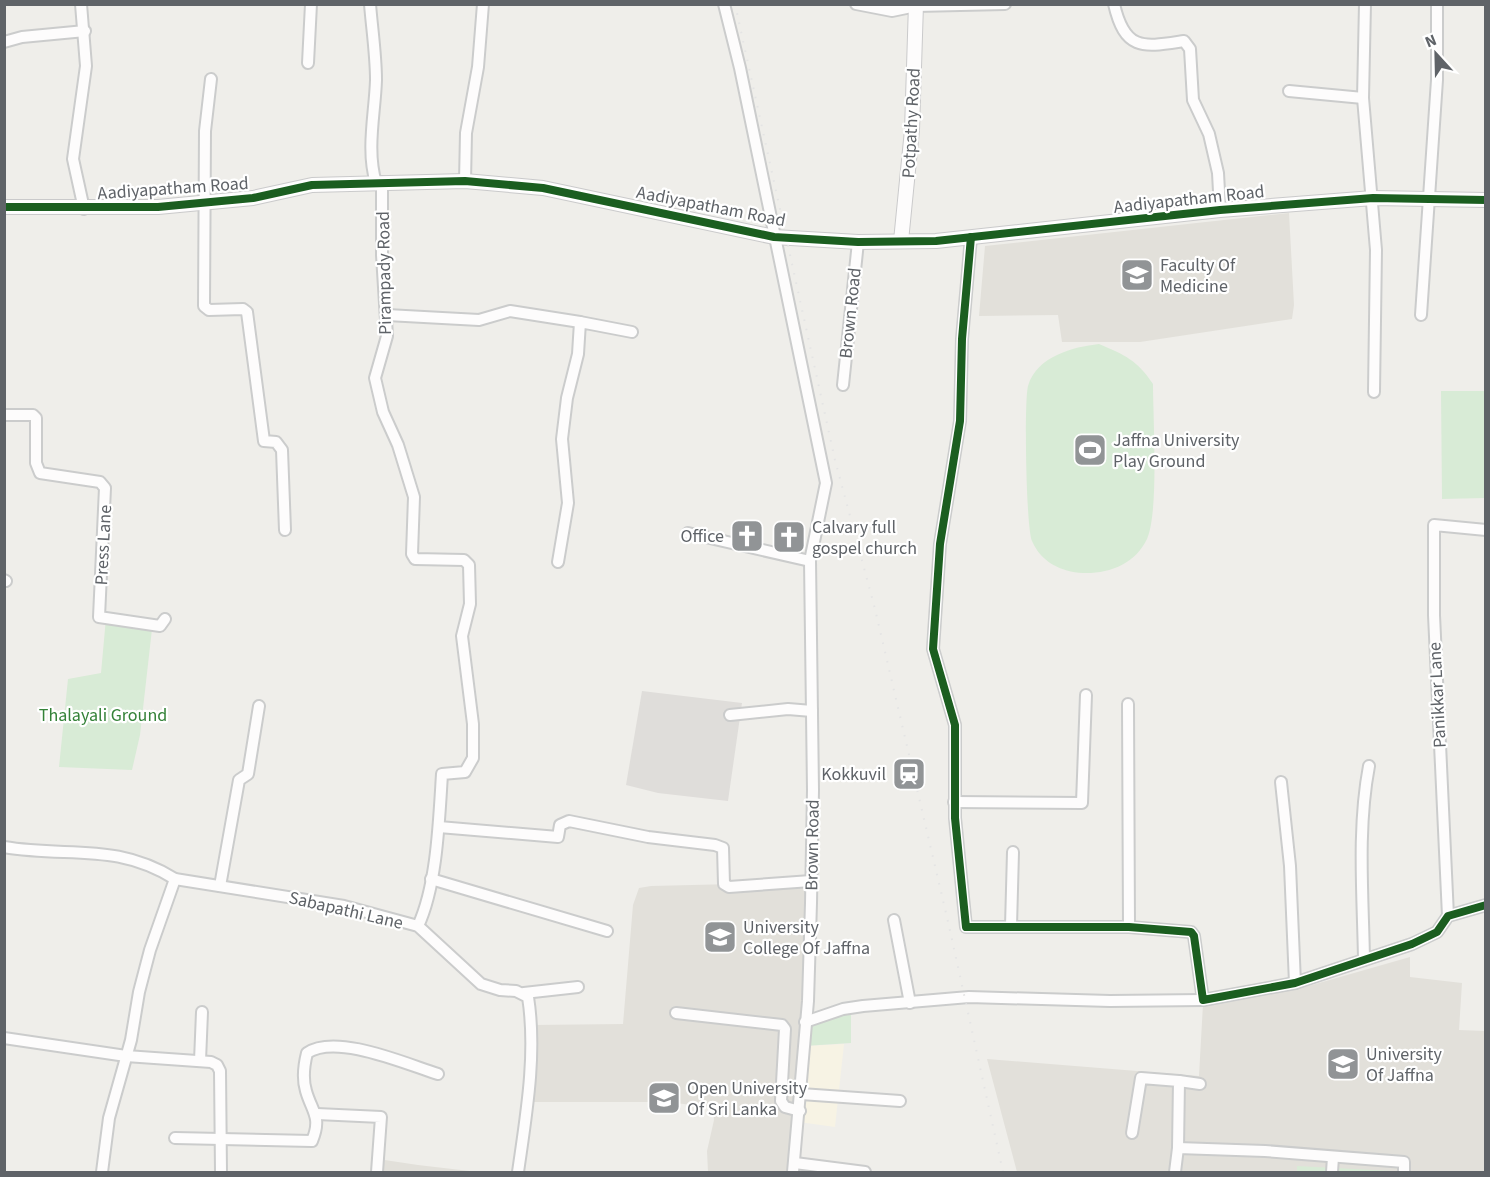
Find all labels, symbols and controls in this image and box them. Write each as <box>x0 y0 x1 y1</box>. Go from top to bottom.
north arrow <box>1406 24 1466 84</box>
text: N <box>1422 29 1440 53</box>
street label: Potpathy Road <box>896 67 927 179</box>
street label: Aadiyapatham Road <box>97 171 249 206</box>
street label: Aadiyapatham Road <box>1112 179 1266 220</box>
street label: Aadiyapatham Road <box>634 180 788 233</box>
street label: Pirampady Road <box>371 211 398 335</box>
place label: Faculty Of Medicine <box>1160 253 1236 299</box>
school or university icon: Faculty Of Medicine <box>1119 257 1155 293</box>
street label: Brown Road <box>833 266 868 360</box>
place label: Jaffna University Play Ground <box>1113 428 1240 474</box>
sports icon: Jaffna University Play Ground <box>1072 432 1108 468</box>
street label: Press Lane <box>89 504 118 586</box>
place label: Calvary full gospel church <box>812 515 917 561</box>
church icon: Office <box>729 518 765 554</box>
church icon: Calvary full gospel church <box>771 519 807 555</box>
place label: Office <box>680 524 724 549</box>
street label: Panikkar Lane <box>1422 641 1453 749</box>
park label: Thalayali Ground <box>39 703 167 728</box>
station icon: Kokkuvil <box>891 756 927 792</box>
place label: Kokkuvil <box>821 762 886 787</box>
street label: Brown Road <box>799 799 826 891</box>
street label: Sabapathi Lane <box>286 885 406 936</box>
place label: University College Of Jaffna <box>743 915 870 961</box>
school or university icon: University College Of Jaffna <box>702 919 738 955</box>
place label: University Of Jaffna <box>1366 1042 1442 1088</box>
school or university icon: University Of Jaffna <box>1325 1046 1361 1082</box>
place label: Open University Of Sri Lanka <box>687 1076 808 1122</box>
school or university icon: Open University Of Sri Lanka <box>646 1080 682 1116</box>

